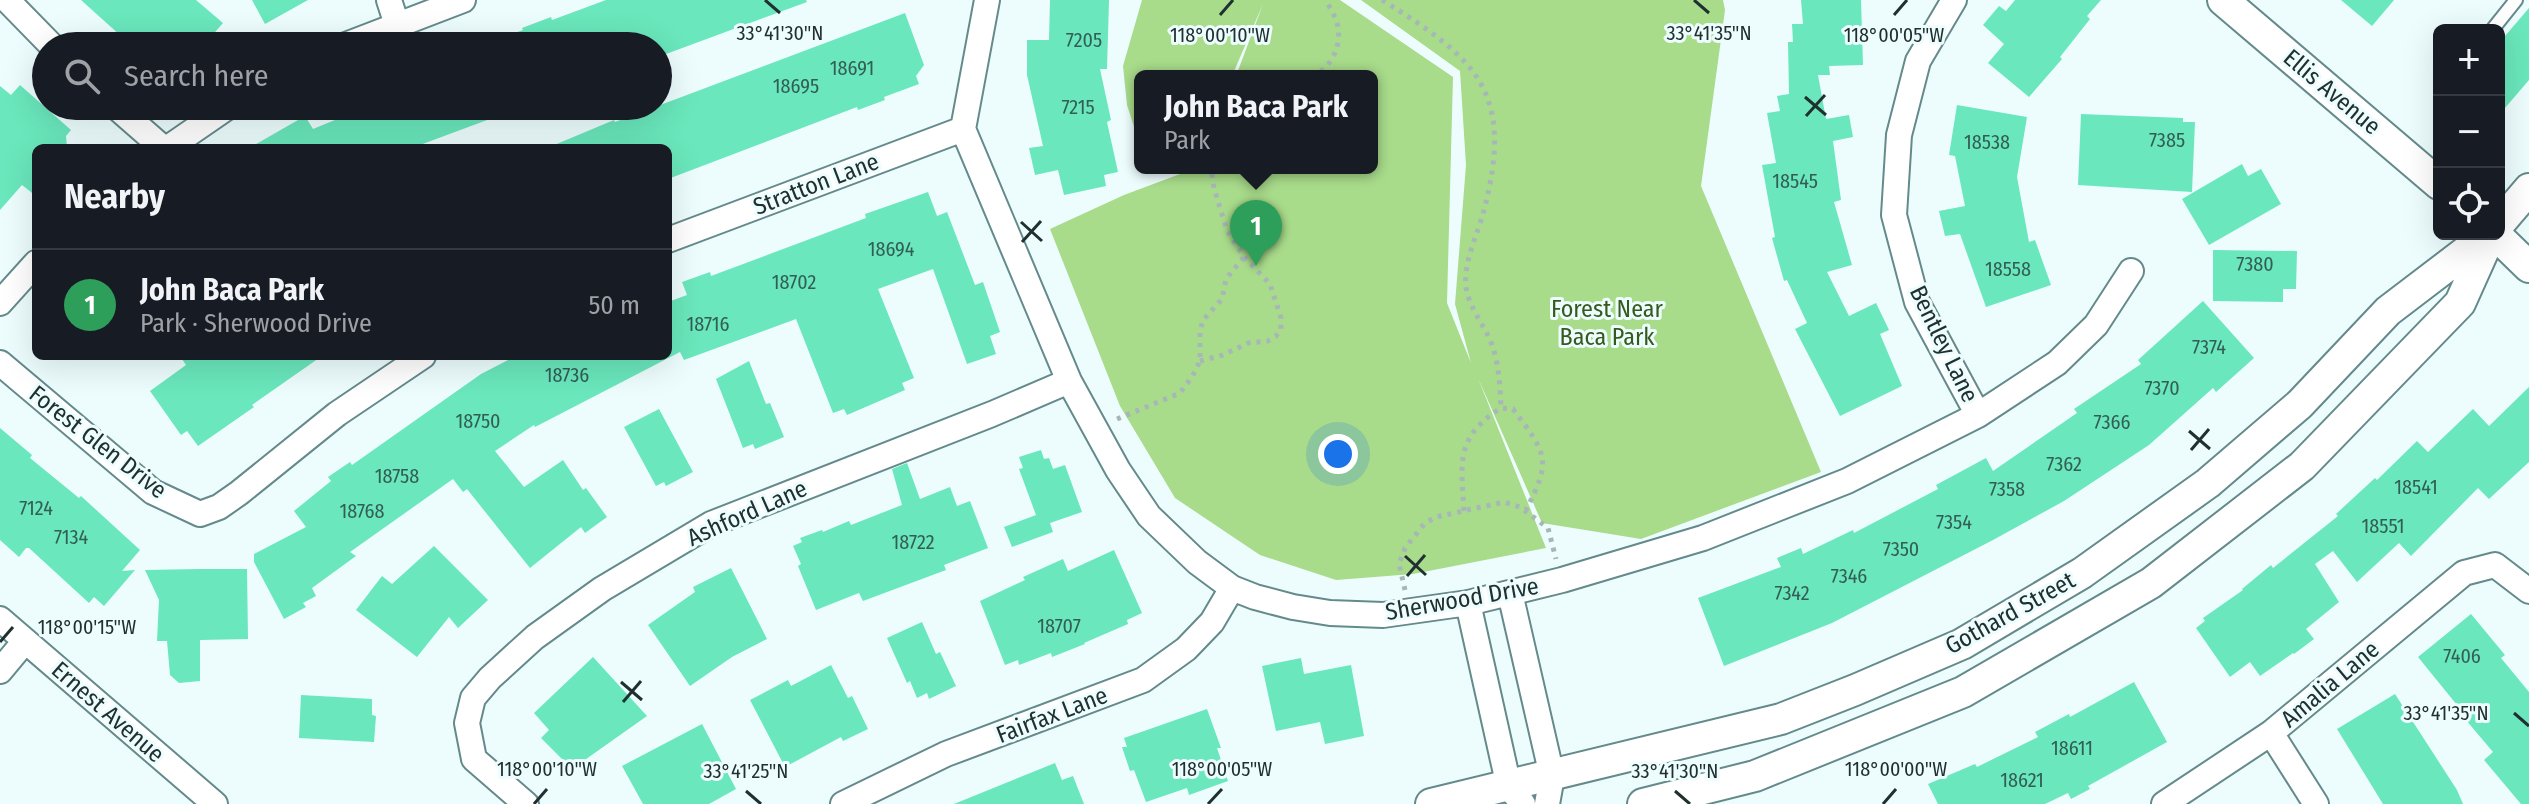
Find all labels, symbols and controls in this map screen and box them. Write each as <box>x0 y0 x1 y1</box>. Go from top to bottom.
text: 33°41'30"N <box>737 21 823 45</box>
text: 33°41'35"N <box>1666 21 1752 45</box>
text: 118°00'10"W <box>1170 23 1270 47</box>
text: 118°00'05"W <box>1844 23 1944 47</box>
map controls <box>2433 24 2505 240</box>
button: + <box>2433 24 2505 96</box>
house number: 7205 <box>1066 28 1102 52</box>
search box <box>32 32 672 120</box>
street label: Ellis Avenue <box>2278 43 2386 141</box>
icon: search <box>60 54 104 98</box>
house number: 18691 <box>830 56 874 80</box>
text: Search here <box>124 58 269 94</box>
popup <box>1134 70 1378 174</box>
house number: 18695 <box>773 74 819 98</box>
text: John Baca Park <box>1164 89 1348 125</box>
house number: 7215 <box>1061 95 1095 119</box>
button: − <box>2433 96 2505 168</box>
text: Park <box>1164 125 1210 156</box>
house number: 7385 <box>2149 128 2185 152</box>
house number: 18538 <box>1964 130 2010 154</box>
street label: Stratton Lane <box>749 147 883 221</box>
button: locate <box>2433 168 2505 240</box>
house number: 18545 <box>1772 169 1818 193</box>
text: Nearby <box>64 176 165 217</box>
pin: 1 <box>1230 200 1282 266</box>
house number: 18694 <box>868 237 915 261</box>
house number: 7380 <box>2236 252 2274 276</box>
house number: 18558 <box>1985 257 2031 281</box>
house number: 18702 <box>772 270 816 294</box>
text: John Baca Park <box>140 272 324 308</box>
street label: Bentley Lane <box>1904 281 1984 407</box>
text: 1 <box>85 290 96 321</box>
text: 50 m <box>588 290 640 321</box>
park label: Forest Near Baca Park <box>1551 295 1664 351</box>
text: Park · Sherwood Drive <box>140 308 372 339</box>
house number: 18716 <box>686 312 730 336</box>
house number: 7374 <box>2192 335 2226 359</box>
house number: 18736 <box>545 363 589 387</box>
house number: 7370 <box>2144 376 2180 400</box>
street label: Forest Glen Drive <box>24 380 172 504</box>
house number: 18750 <box>456 409 500 433</box>
house number: 7366 <box>2094 410 2130 434</box>
your location <box>1318 434 1358 474</box>
house number: 7362 <box>2046 452 2082 476</box>
house number: 18758 <box>375 464 419 488</box>
street label: Ashford Lane <box>683 474 811 552</box>
house number: 18541 <box>2394 475 2438 499</box>
house number: 7358 <box>1989 477 2025 501</box>
house number: 7124 <box>19 496 53 520</box>
house number: 18768 <box>339 499 385 523</box>
house number: 7354 <box>1936 510 1972 534</box>
house number: 18551 <box>2362 514 2404 538</box>
house number: 7134 <box>54 525 88 549</box>
house number: 18722 <box>891 530 935 554</box>
house number: 7350 <box>1883 537 1919 561</box>
house number: 7346 <box>1831 564 1867 588</box>
street label: Gothard Street <box>1940 566 2080 660</box>
street label: Sherwood Drive <box>1383 572 1541 626</box>
house number: 7342 <box>1774 581 1810 605</box>
house number: 18707 <box>1037 614 1081 638</box>
text: 118°00'15"W <box>38 615 136 639</box>
street label: Amalia Lane <box>2275 635 2385 733</box>
house number: 7406 <box>2443 644 2481 668</box>
street label: Ernest Avenue <box>46 656 170 768</box>
street label: Fairfax Lane <box>992 681 1112 749</box>
text: 33°41'35"N <box>2403 701 2489 725</box>
house number: 18611 <box>2051 736 2093 760</box>
text: 118°00'10"W <box>497 757 597 781</box>
text: 118°00'05"W <box>1172 757 1272 781</box>
text: 118°00'00"W <box>1845 757 1947 781</box>
text: 33°41'25"N <box>704 759 788 783</box>
text: 33°41'30"N <box>1632 759 1718 783</box>
house number: 18621 <box>2000 768 2044 792</box>

